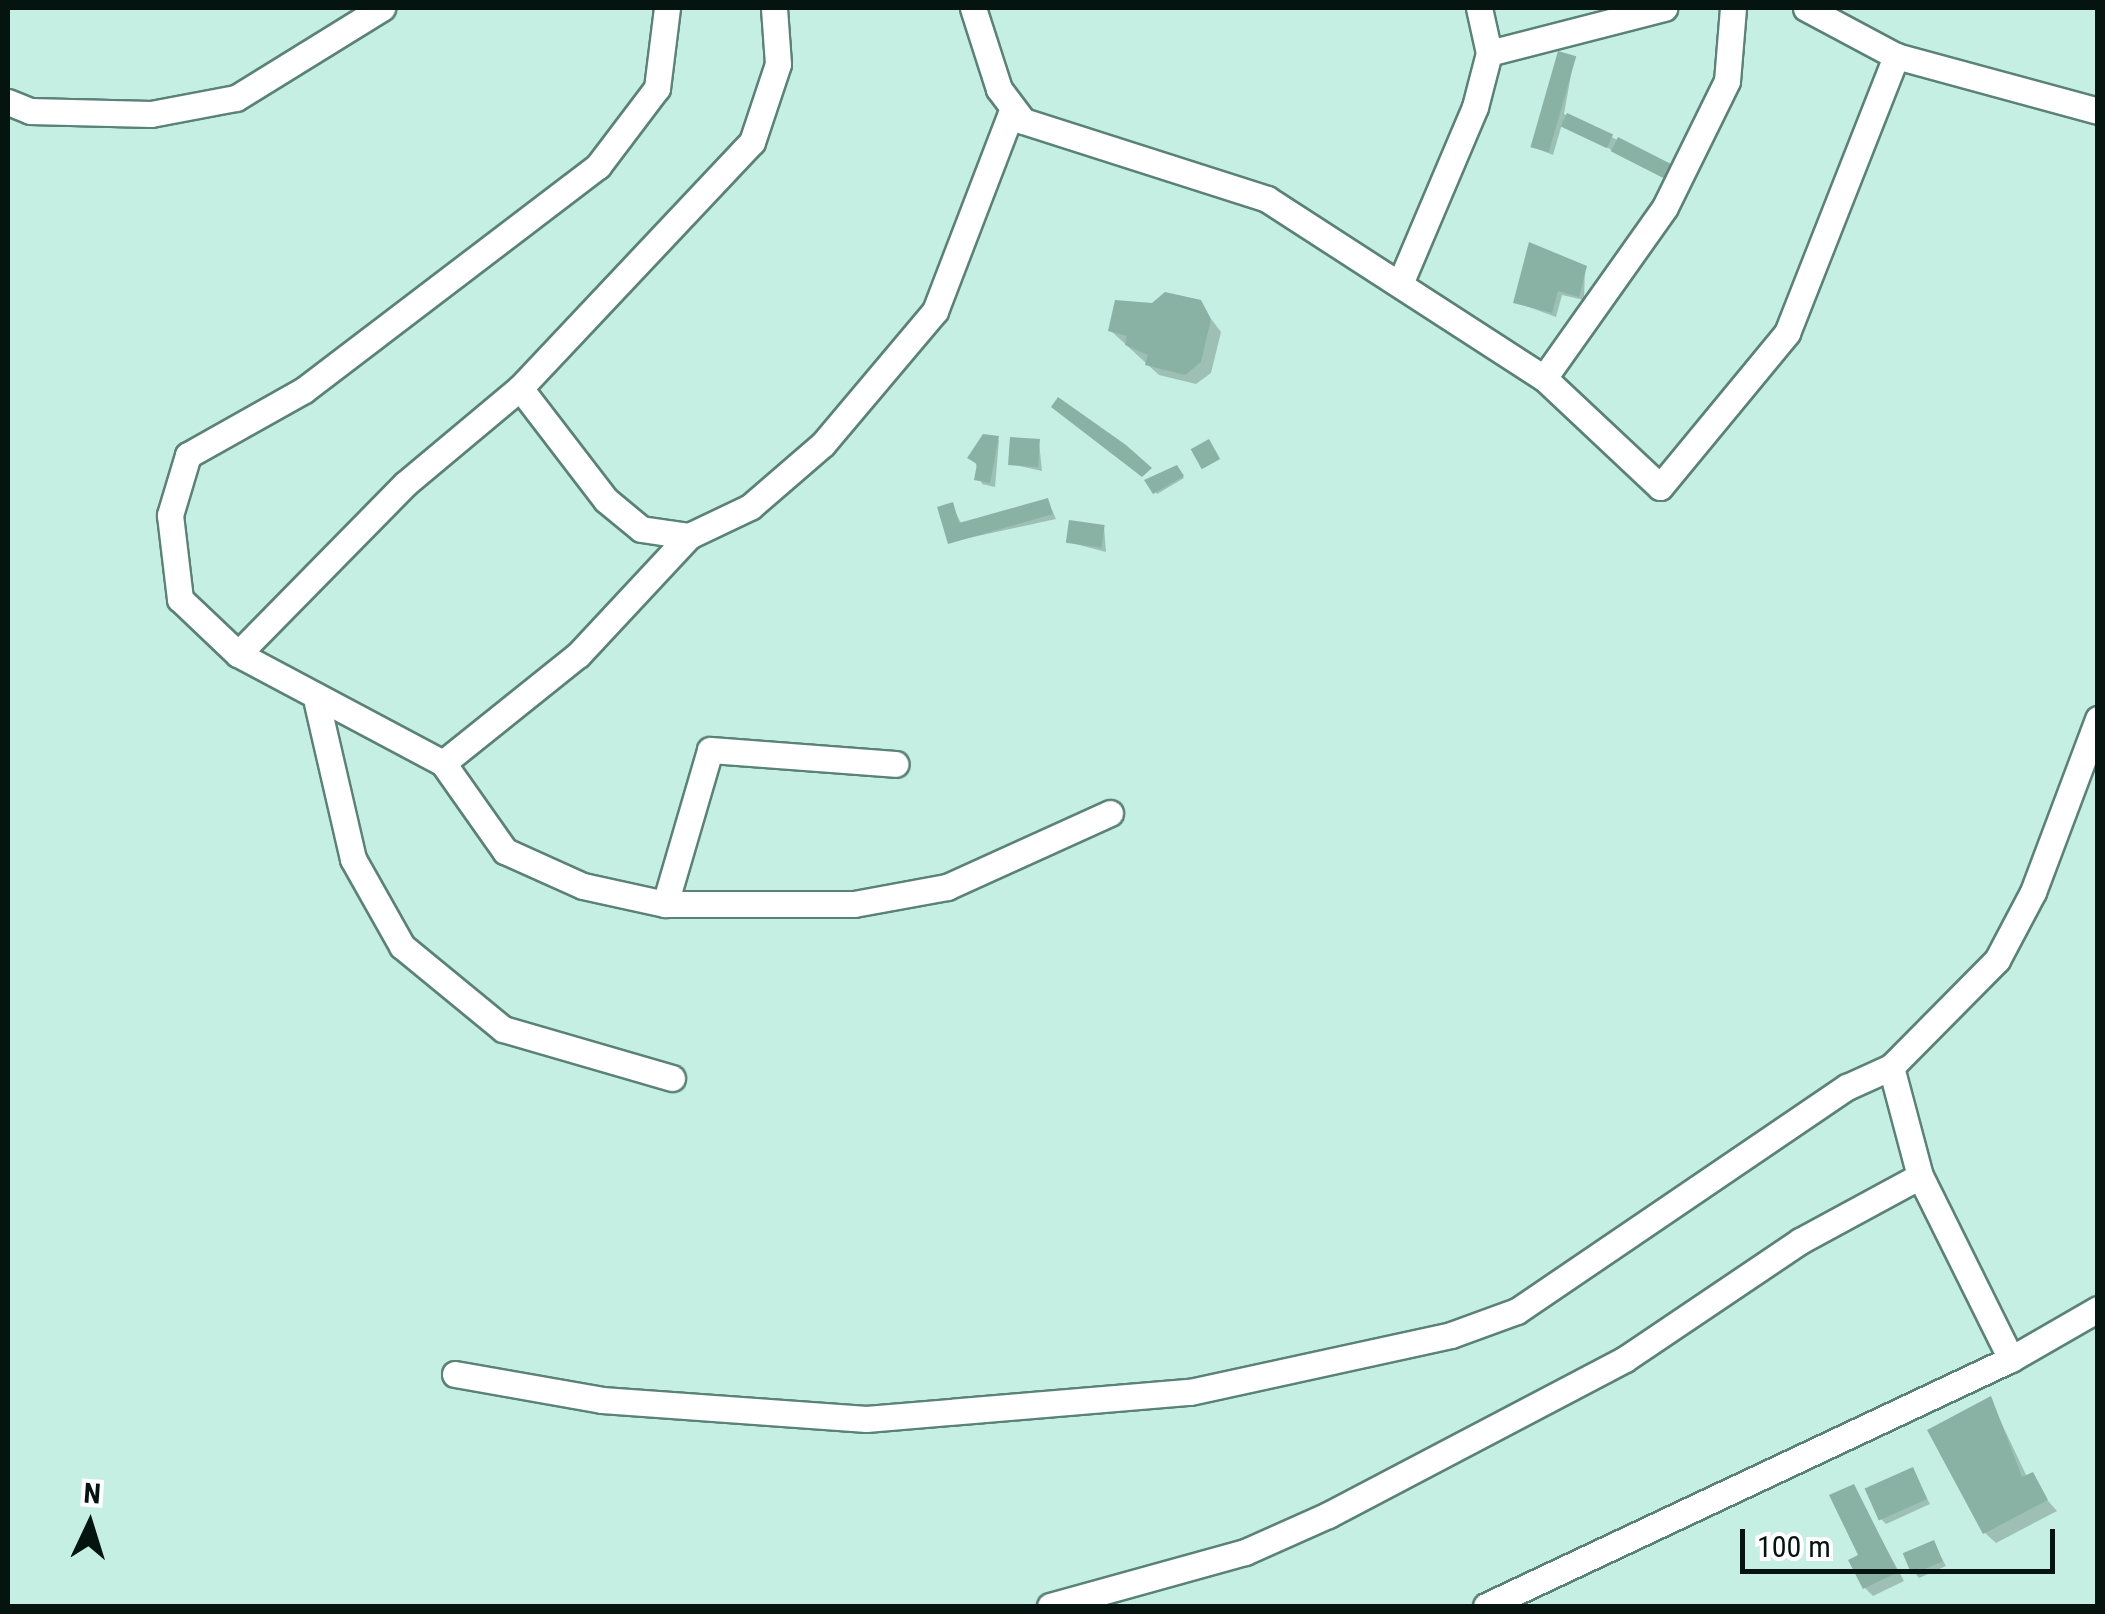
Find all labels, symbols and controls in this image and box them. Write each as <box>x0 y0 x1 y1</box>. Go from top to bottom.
north arrow <box>40 1474 140 1574</box>
text: N <box>82 1477 102 1511</box>
scale bar <box>1745 1509 2060 1571</box>
text: 100 m <box>1757 1529 1831 1564</box>

